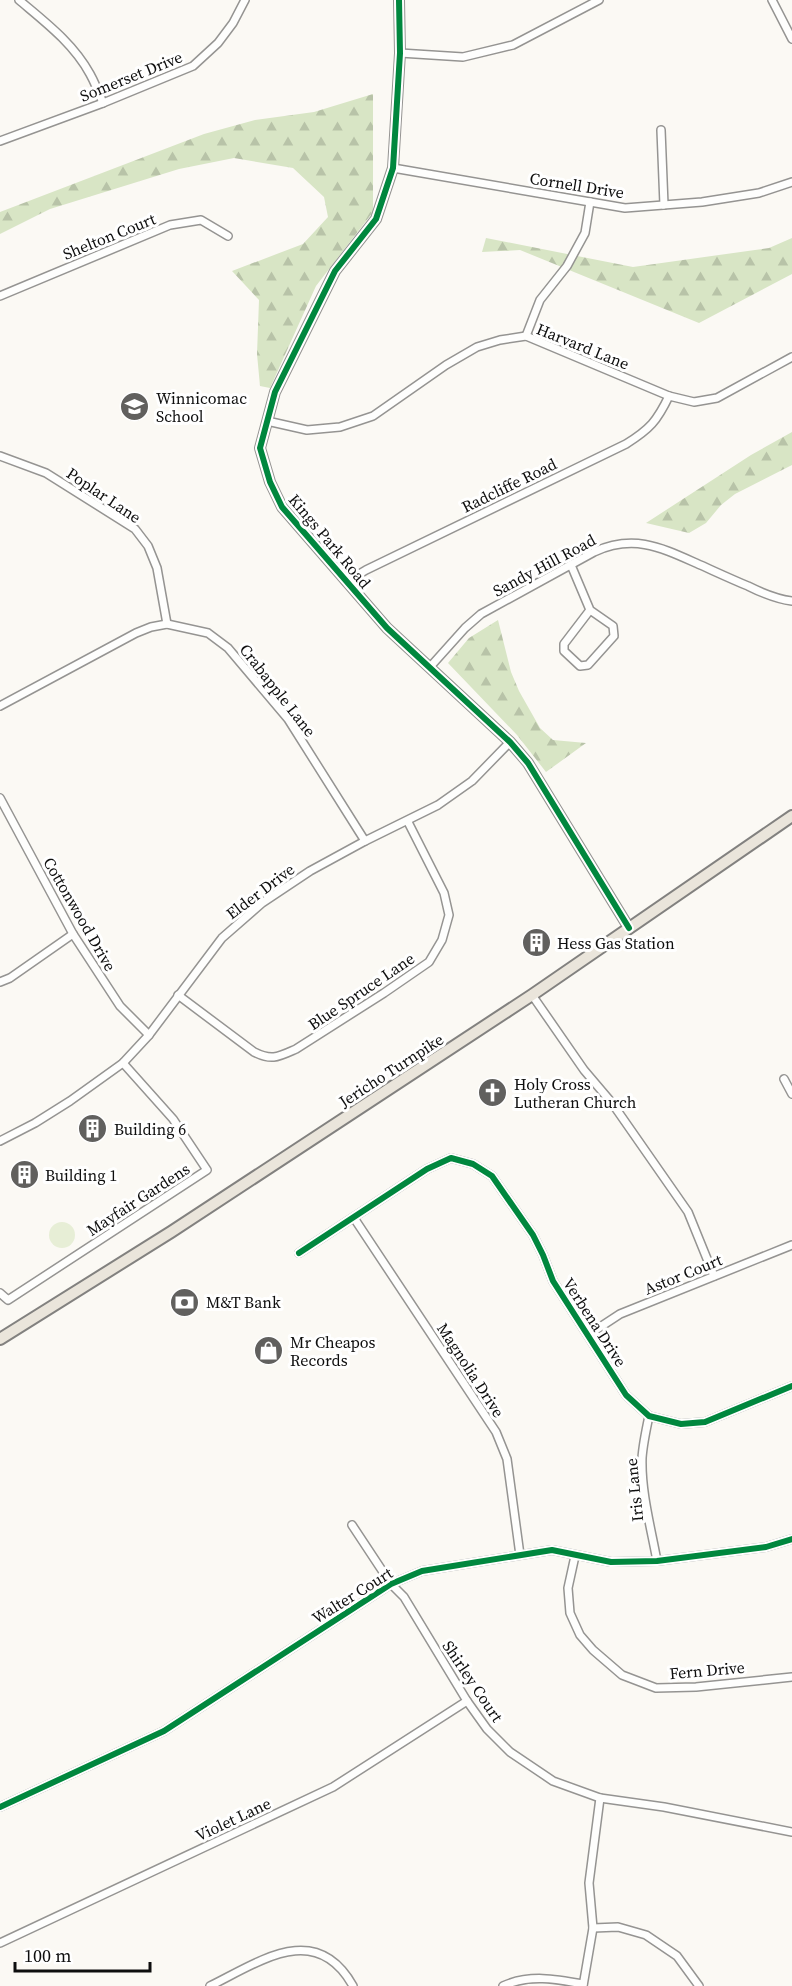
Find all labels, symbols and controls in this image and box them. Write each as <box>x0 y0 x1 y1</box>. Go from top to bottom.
street label: Somerset Drive <box>76 45 186 107</box>
street label: Cornell Drive <box>528 167 626 203</box>
street label: Shelton Court <box>59 207 159 265</box>
street label: Harvard Lane <box>533 317 633 375</box>
place label: Winnicomac School <box>156 387 247 427</box>
school or university icon: Winnicomac School <box>119 391 151 423</box>
street label: Radcliffe Road <box>458 452 560 518</box>
street label: Poplar Lane <box>62 462 146 528</box>
street label: Kings Park Road <box>284 489 376 593</box>
street label: Sandy Hill Road <box>489 529 599 601</box>
street label: Crabapple Lane <box>235 639 321 741</box>
street label: Cottonwood Drive <box>38 853 122 975</box>
street label: Elder Drive <box>221 858 299 924</box>
building icon: Hess Gas Station <box>520 927 552 959</box>
place label: Hess Gas Station <box>557 932 675 954</box>
street label: Blue Spruce Lane <box>303 947 419 1035</box>
street label: Jericho Turnpike <box>334 1028 447 1113</box>
place label: Holy Cross Lutheran Church <box>514 1073 637 1113</box>
church icon: Holy Cross Lutheran Church <box>477 1077 509 1109</box>
building icon: Building 6 <box>77 1113 109 1145</box>
place label: Building 6 <box>114 1118 186 1140</box>
street label: Mayfair Gardens <box>82 1157 194 1241</box>
building icon: Building 1 <box>8 1159 40 1191</box>
place label: Building 1 <box>45 1164 117 1186</box>
street label: Astor Court <box>641 1248 726 1300</box>
street label: Verbena Drive <box>558 1273 632 1371</box>
bank icon: M&T Bank <box>169 1286 201 1318</box>
place label: M&T Bank <box>206 1291 281 1313</box>
street label: Magnolia Drive <box>432 1318 510 1422</box>
place label: Mr Cheapos Records <box>290 1331 376 1371</box>
shop icon: Mr Cheapos Records <box>253 1335 285 1367</box>
street label: Iris Lane <box>620 1457 648 1523</box>
street label: Walter Court <box>307 1561 397 1629</box>
street label: Shirley Court <box>438 1636 509 1727</box>
street label: Fern Drive <box>668 1656 746 1684</box>
street label: Violet Lane <box>192 1792 274 1846</box>
scale bar <box>15 1935 150 1973</box>
text: 100 m <box>24 1943 71 1968</box>

